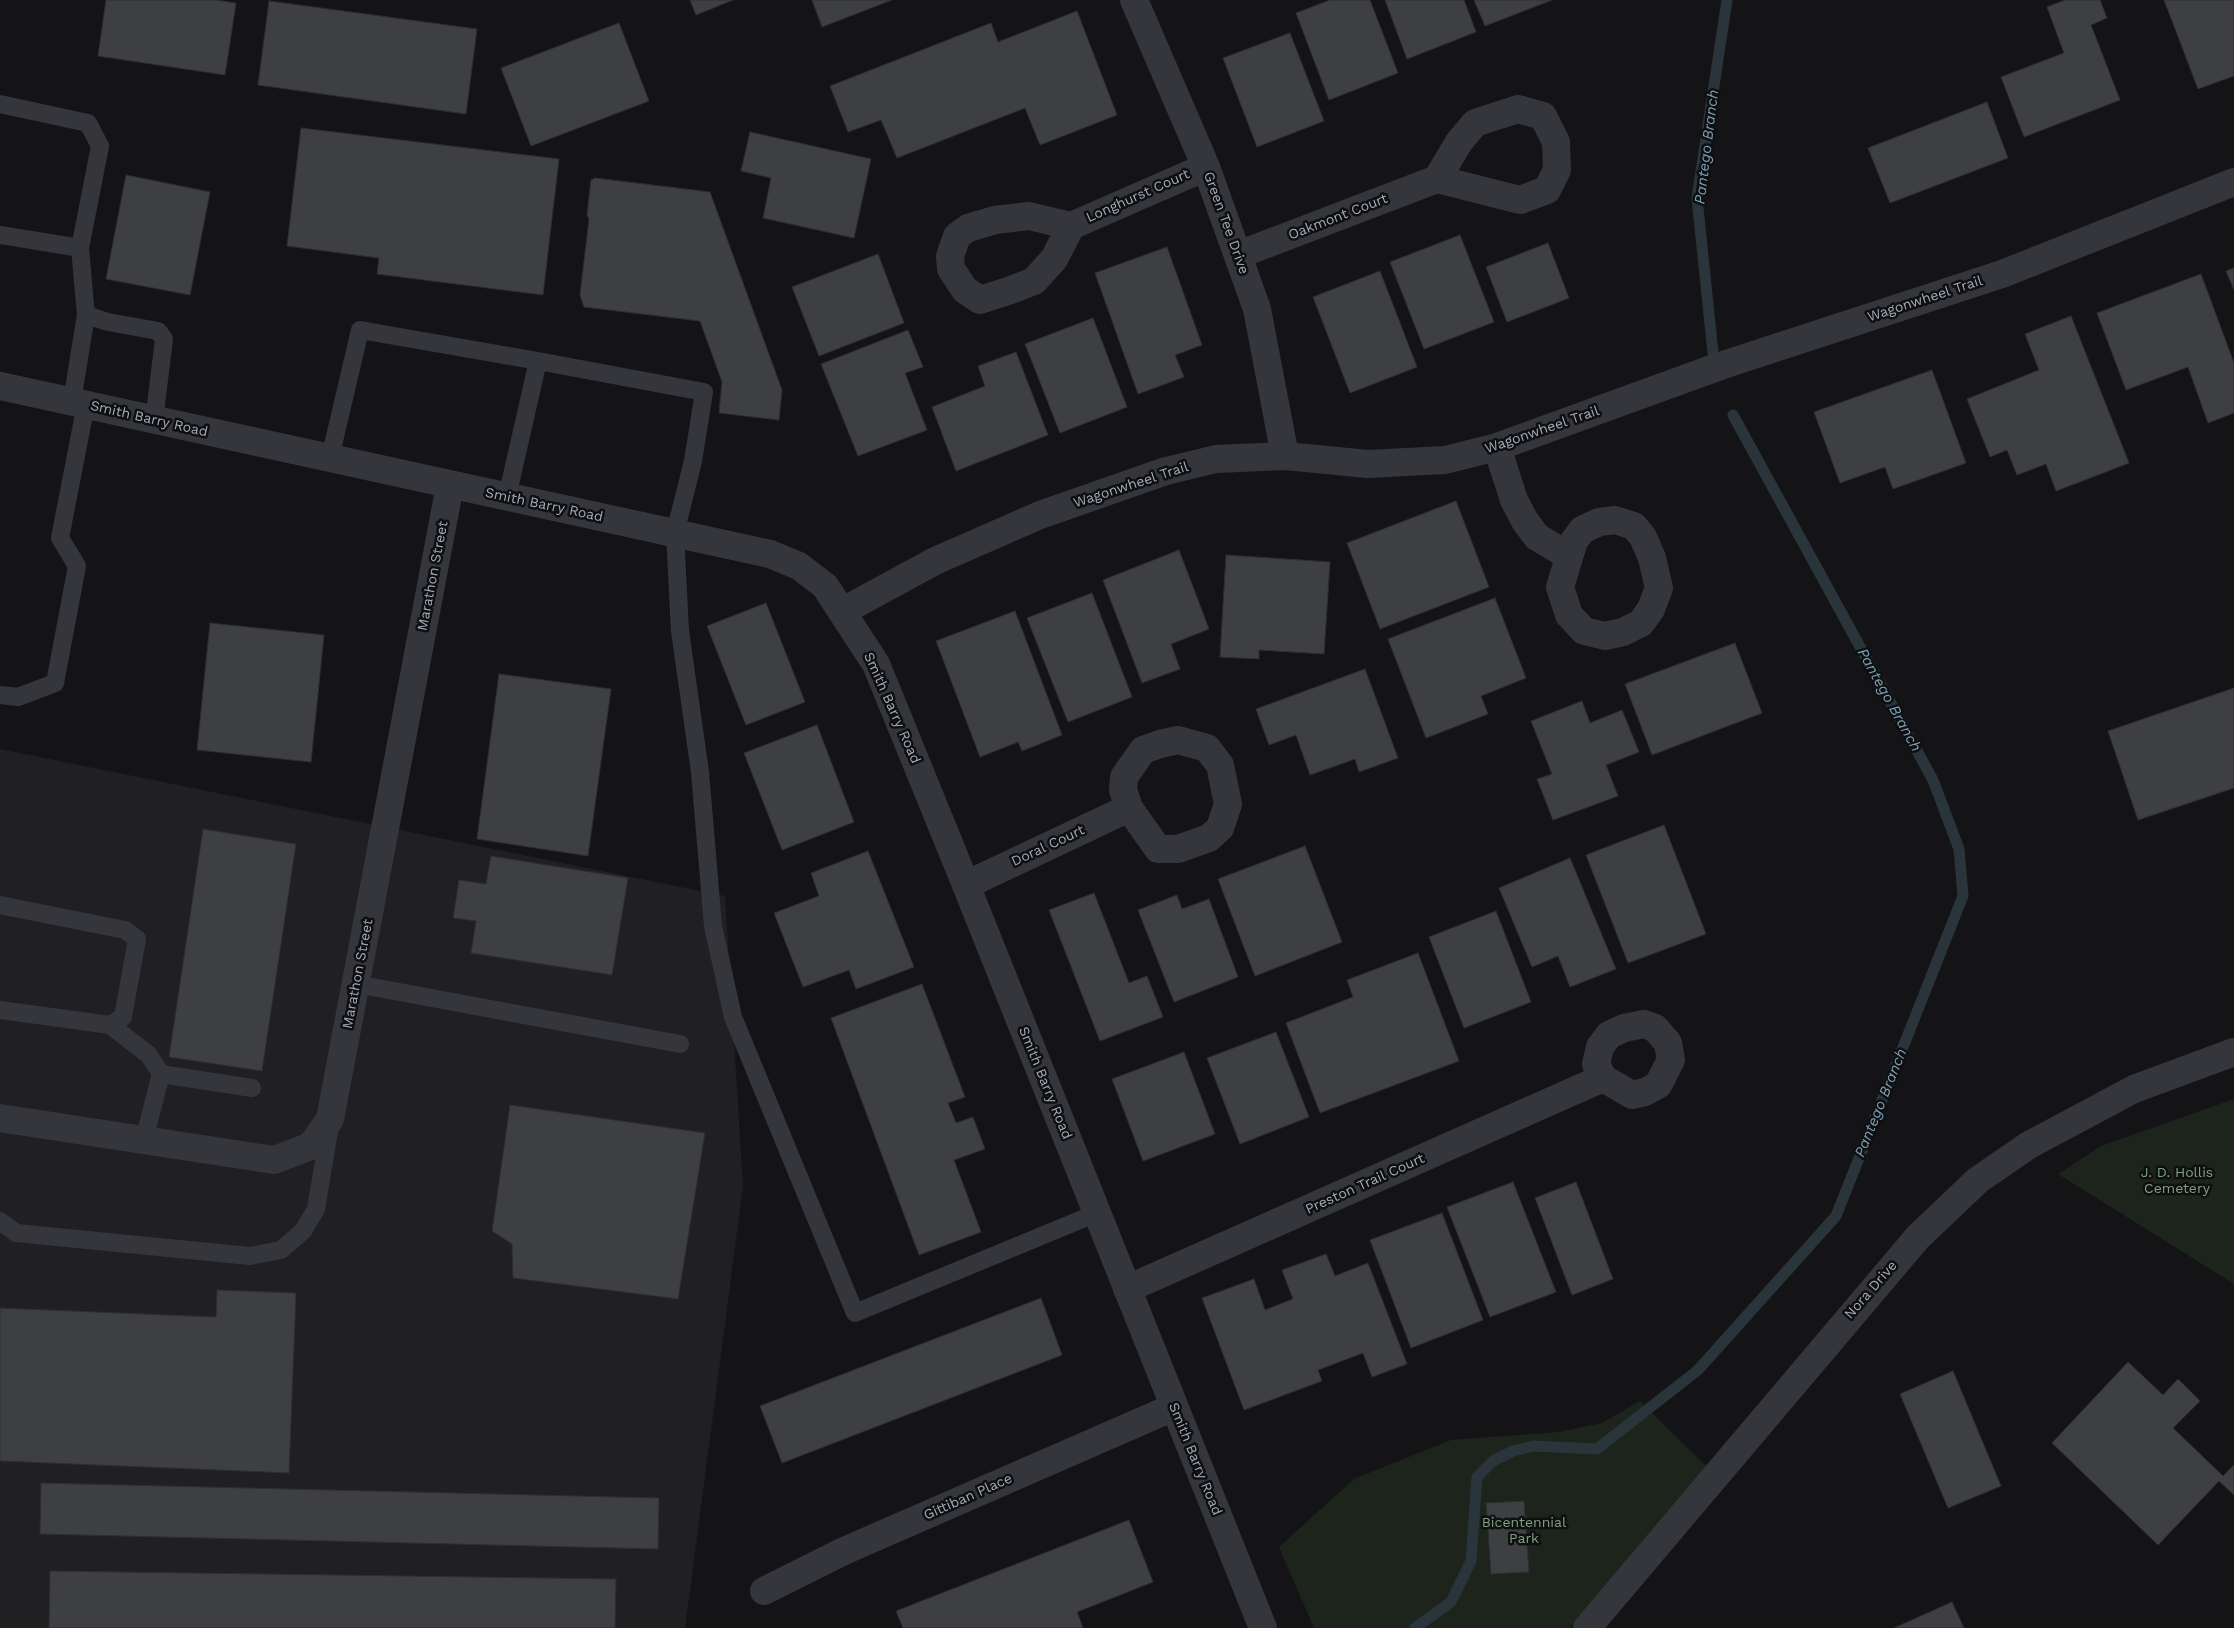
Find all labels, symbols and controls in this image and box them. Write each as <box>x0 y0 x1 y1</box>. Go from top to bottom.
water label: Pantego Branch <box>1691 89 1723 205</box>
street label: Longhurst Court <box>1084 166 1192 226</box>
street label: Green Tee Drive <box>1200 169 1252 277</box>
street label: Oakmont Court <box>1286 190 1390 244</box>
street label: Wagonwheel Trail <box>1865 273 1985 325</box>
street label: Smith Barry Road <box>89 397 209 441</box>
street label: Wagonwheel Trail <box>1483 403 1601 457</box>
street label: Wagonwheel Trail <box>1071 459 1191 511</box>
street label: Smith Barry Road <box>484 484 604 526</box>
street label: Marathon Street <box>414 520 452 632</box>
water label: Pantego Branch <box>1853 645 1925 755</box>
street label: Smith Barry Road <box>860 650 924 766</box>
street label: Doral Court <box>1009 822 1087 870</box>
street label: Marathon Street <box>339 918 377 1030</box>
street label: Smith Barry Road <box>1015 1024 1075 1142</box>
water label: Pantego Branch <box>1851 1046 1911 1160</box>
street label: Preston Trail Court <box>1303 1150 1427 1218</box>
park label: J. D. Hollis Cemetery <box>2141 1165 2213 1198</box>
street label: Nora Drive <box>1841 1257 1901 1323</box>
street label: Smith Barry Road <box>1165 1400 1225 1518</box>
street label: Gittiban Place <box>921 1470 1015 1524</box>
park label: Bicentennial Park <box>1482 1515 1566 1548</box>

